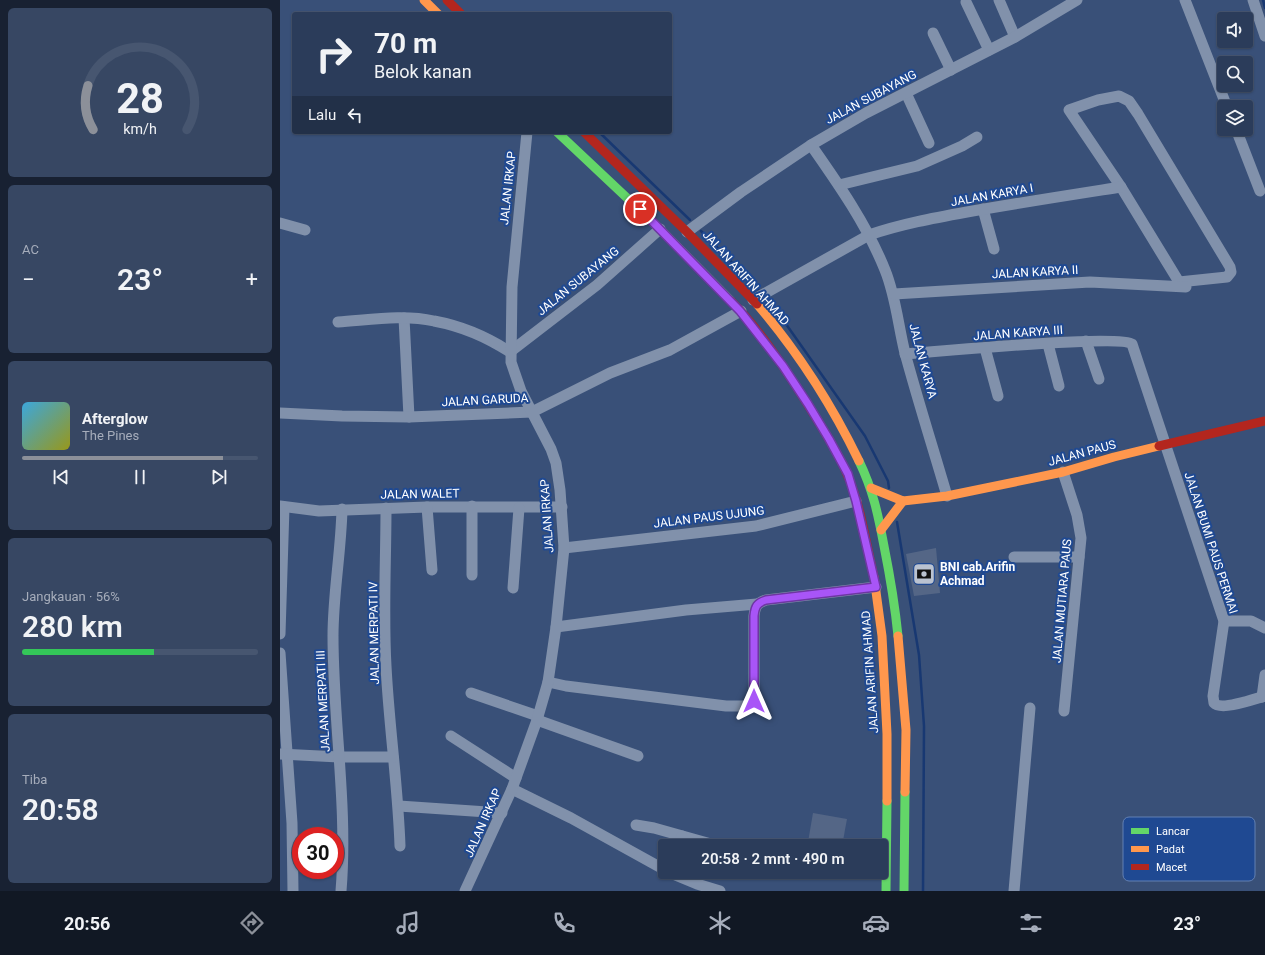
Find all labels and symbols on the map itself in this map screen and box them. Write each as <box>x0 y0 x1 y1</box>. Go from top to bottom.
street label: JALAN SUBAYANG <box>823 67 919 127</box>
street label: JALAN IRKAP <box>497 150 519 225</box>
street label: JALAN KARYA I <box>950 181 1034 209</box>
pin <box>623 192 657 226</box>
street label: JALAN ARIFIN AHMAD <box>700 228 792 328</box>
street label: JALAN SUBAYANG <box>534 244 622 318</box>
street label: JALAN KARYA II <box>991 263 1079 281</box>
street label: JALAN KARYA <box>906 322 940 400</box>
street label: JALAN KARYA III <box>973 323 1063 343</box>
street label: JALAN GARUDA <box>441 391 529 409</box>
street label: JALAN PAUS <box>1047 437 1117 469</box>
street label: JALAN BUMI PAUS PERMAI <box>1181 470 1241 616</box>
street label: JALAN IRKAP <box>537 478 557 553</box>
street label: JALAN WALET <box>380 486 460 502</box>
street label: JALAN PAUS UJUNG <box>653 503 765 531</box>
street label: JALAN MUTIARA PAUS <box>1050 538 1074 664</box>
place label: BNI cab.Arifin Achmad <box>940 560 1015 588</box>
bank icon: BNI cab.Arifin Achmad <box>911 561 937 587</box>
street label: JALAN MERPATI IV <box>366 581 382 685</box>
street label: JALAN ARIFIN AHMAD <box>859 610 881 734</box>
street label: JALAN MERPATI III <box>313 650 333 752</box>
position arrow <box>733 680 775 722</box>
street label: JALAN IRKAP <box>462 786 505 860</box>
legend <box>1123 817 1255 881</box>
text: Lancar <box>1156 825 1190 838</box>
speed limit sign: 30 <box>292 827 344 879</box>
text: Padat <box>1156 843 1185 856</box>
text: Macet <box>1156 861 1187 874</box>

